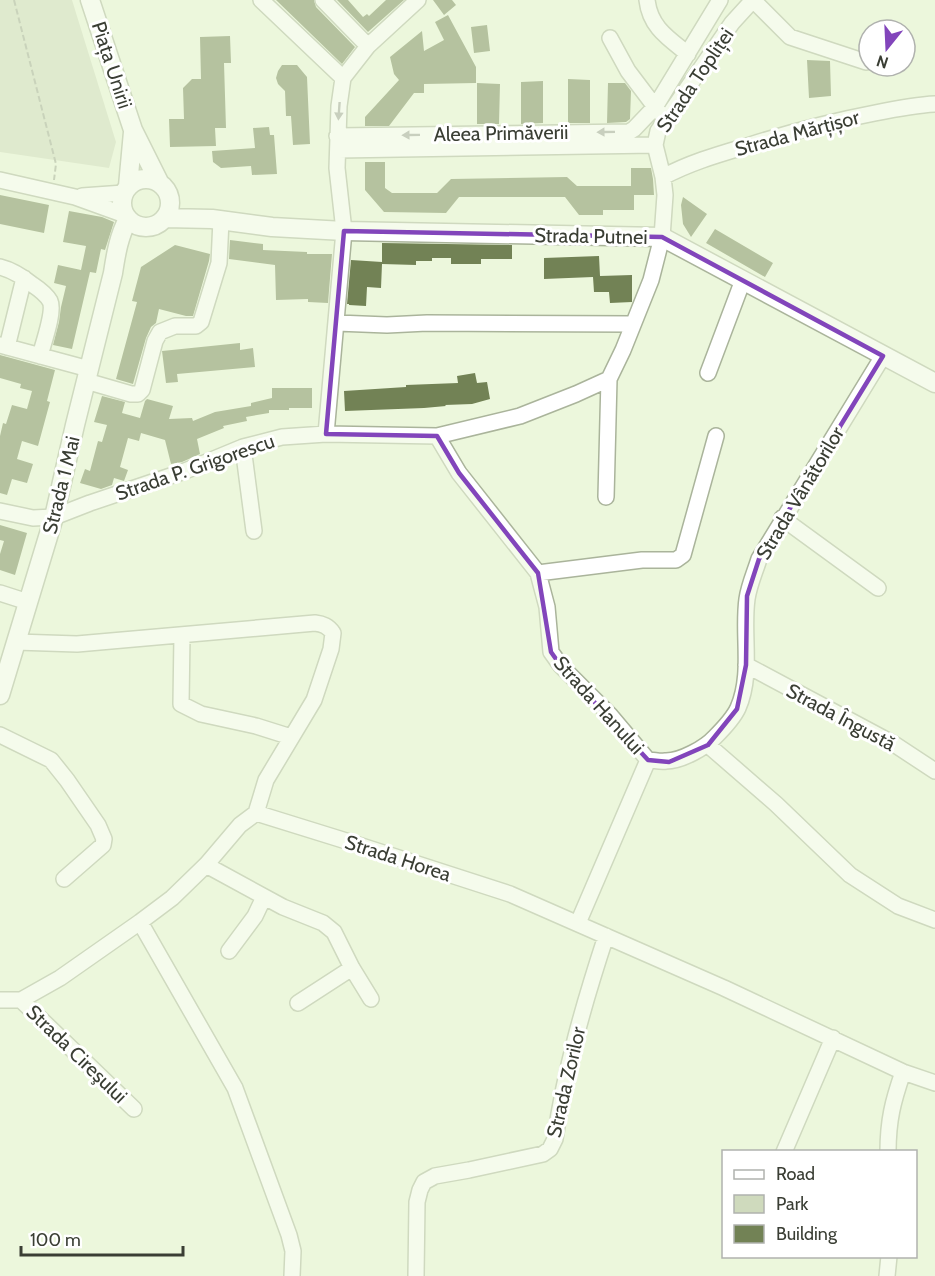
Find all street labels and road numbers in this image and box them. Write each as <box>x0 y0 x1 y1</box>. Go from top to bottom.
street label: Piața Unirii <box>86 18 137 112</box>
street label: Strada Topliței <box>651 23 739 137</box>
street label: Strada Mărțișor <box>732 105 863 162</box>
street label: Aleea Primăverii <box>433 120 569 146</box>
street label: Strada Putnei <box>534 223 648 249</box>
street label: Strada Vânătorilor <box>751 422 849 564</box>
street label: Strada P. Grigorescu <box>112 429 278 505</box>
street label: Strada 1 Mai <box>37 434 85 536</box>
street label: Strada Hanului <box>549 651 649 759</box>
street label: Strada Îngustă <box>782 678 900 756</box>
street label: Strada Horea <box>342 830 454 887</box>
street label: Strada Cireşului <box>22 1000 132 1108</box>
street label: Strada Zorilor <box>542 1024 591 1140</box>

